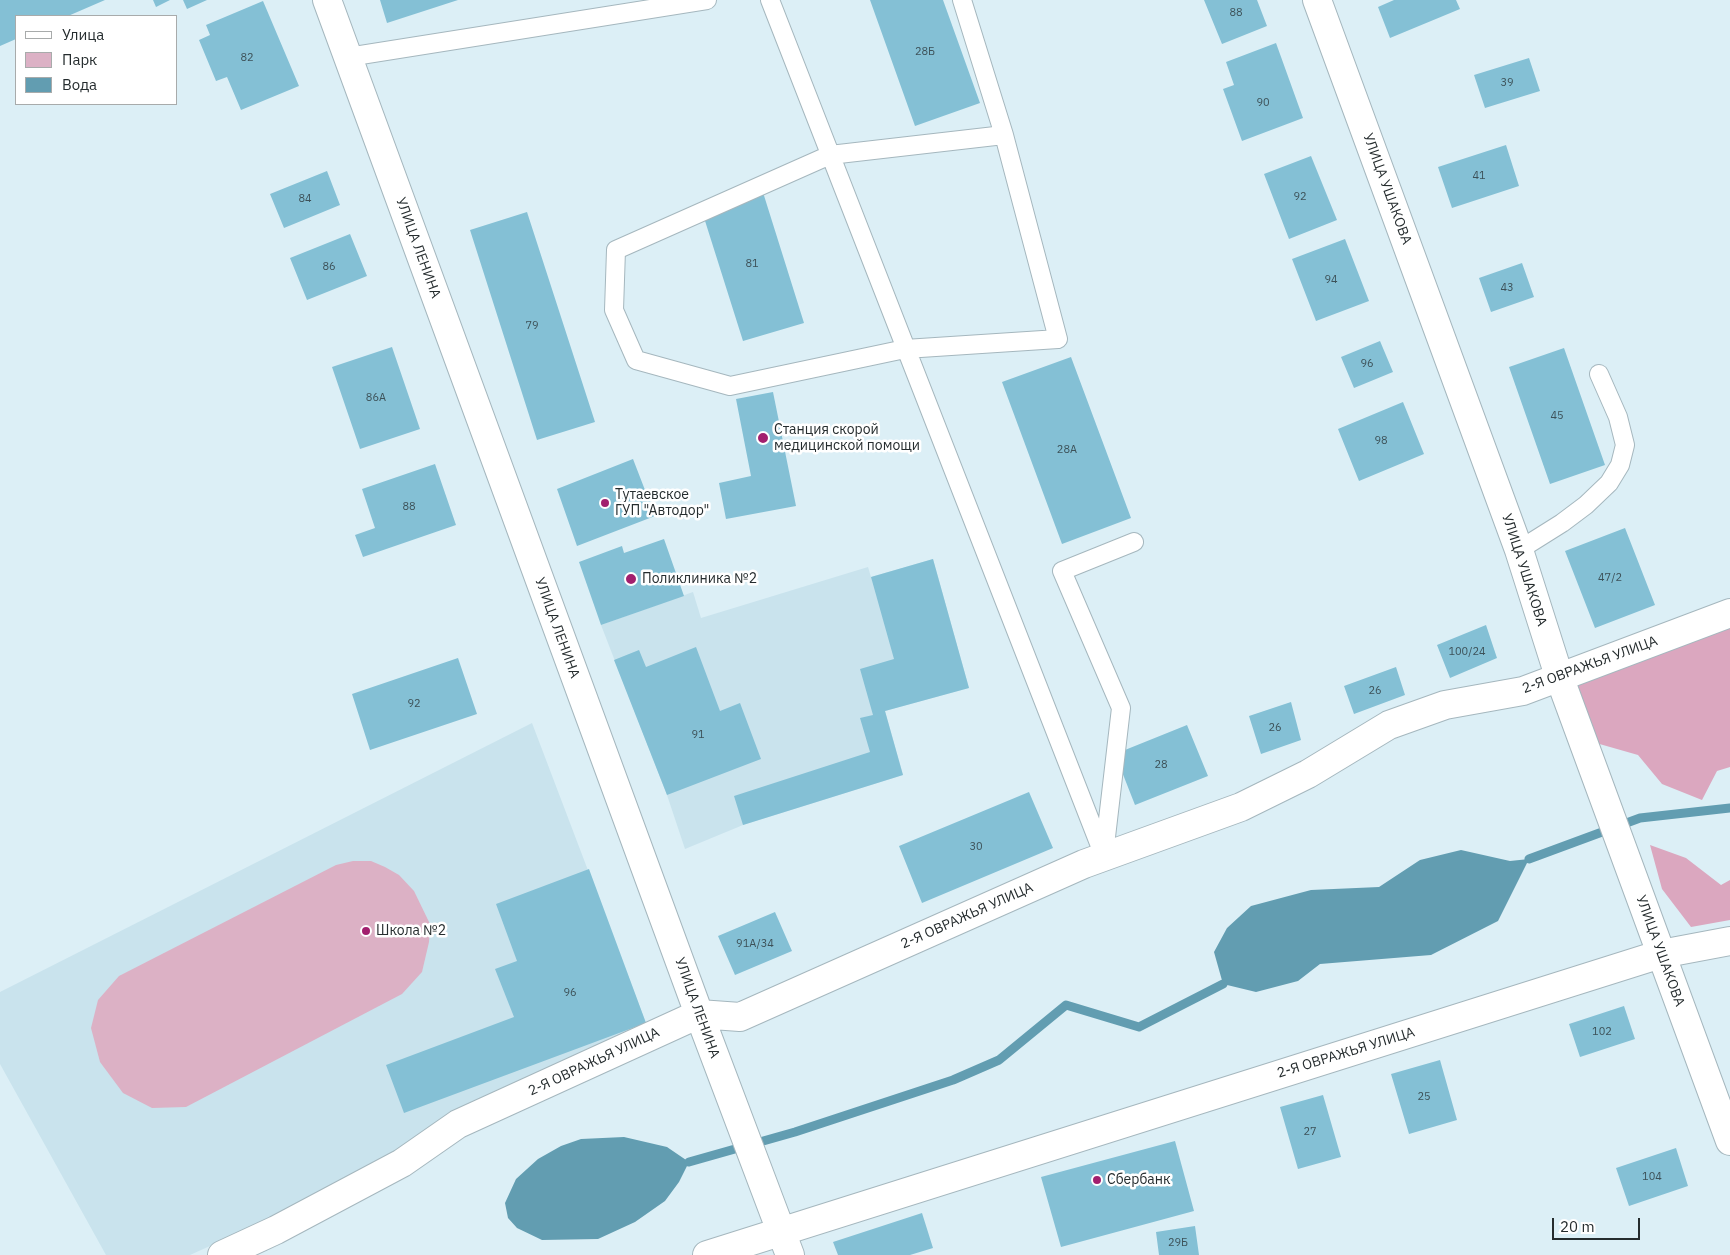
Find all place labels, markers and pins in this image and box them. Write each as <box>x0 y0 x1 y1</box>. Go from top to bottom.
place label: Станция скорой медицинской помощи <box>774 422 920 454</box>
marker: Станция скорой медицинской помощи <box>756 431 770 445</box>
place label: Тутаевское ГУП "Автодор" <box>615 487 709 520</box>
marker: Тутаевское ГУП "Автодор" <box>599 497 611 509</box>
place label: Поликлиника №2 <box>642 571 757 587</box>
marker: Поликлиника №2 <box>624 572 638 586</box>
place label: Школа №2 <box>376 923 446 939</box>
marker: Школа №2 <box>360 925 372 937</box>
place label: Сбербанк <box>1107 1172 1171 1188</box>
marker: Сбербанк <box>1091 1174 1103 1186</box>

